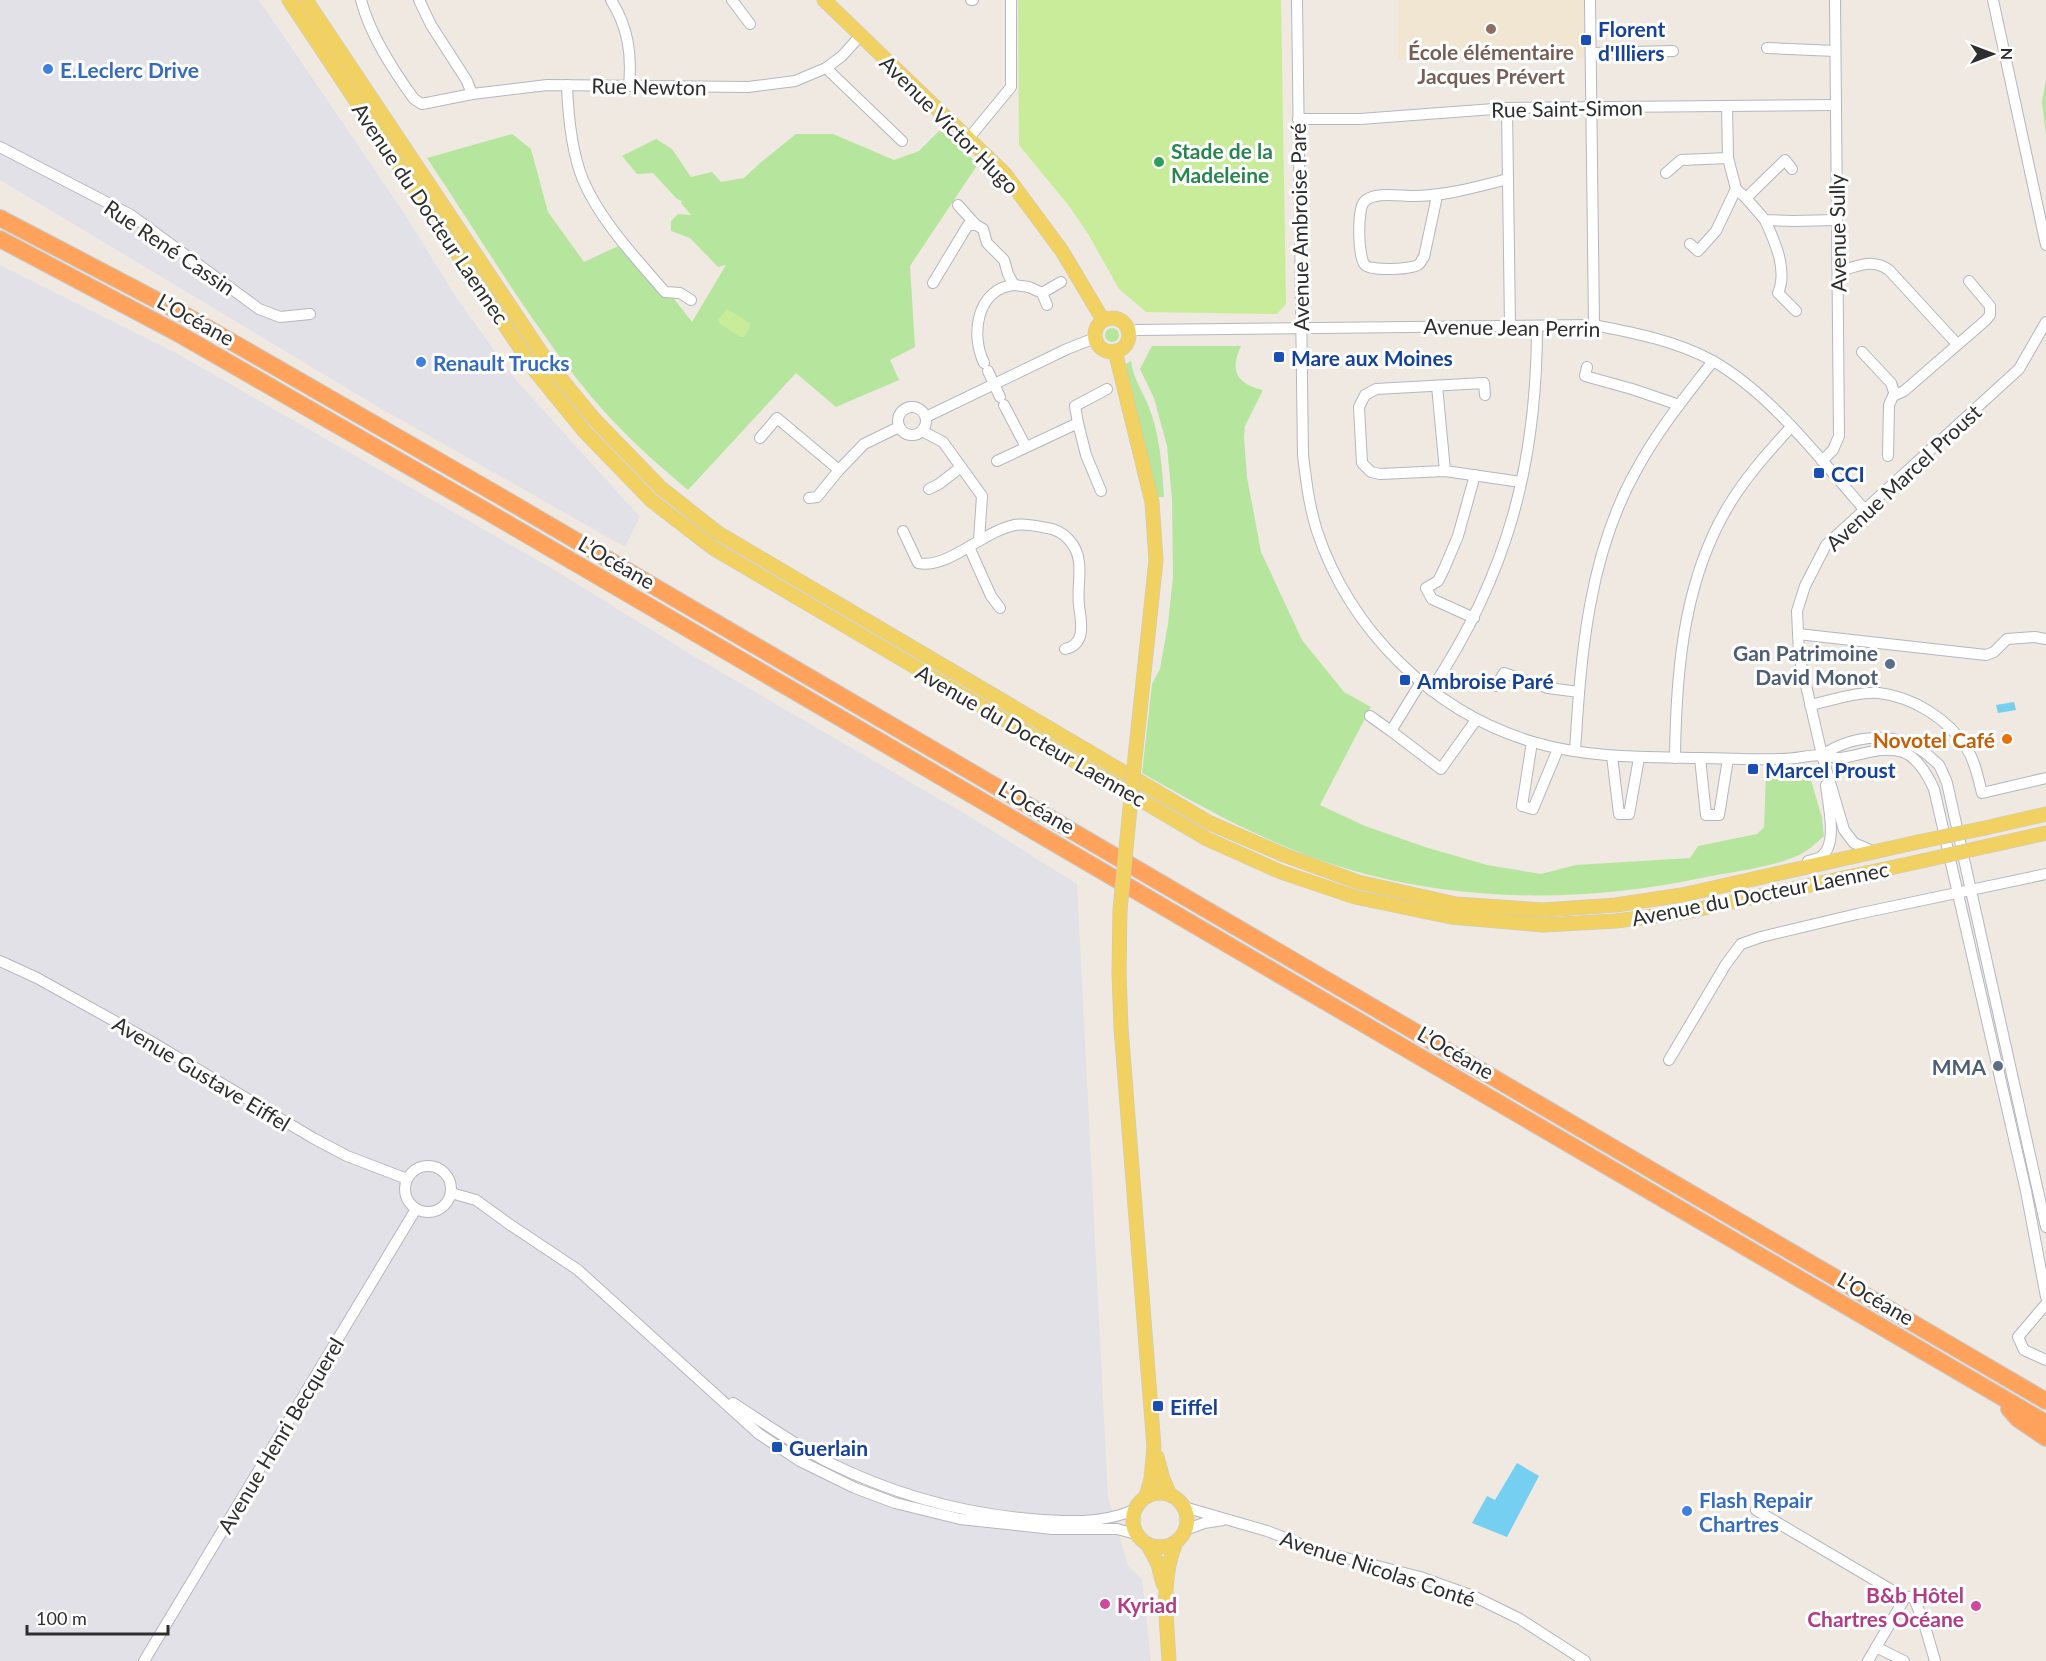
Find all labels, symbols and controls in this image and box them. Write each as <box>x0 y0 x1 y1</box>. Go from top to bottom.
place label: Florent d'Illiers <box>1598 16 1665 65</box>
marker: École élémentaire Jacques Prévert <box>1484 22 1498 36</box>
north arrow <box>1962 24 2022 84</box>
marker: Florent d'Illiers <box>1579 33 1593 47</box>
place label: École élémentaire Jacques Prévert <box>1408 39 1574 88</box>
text: N <box>1998 48 2017 60</box>
street label: Avenue Victor Hugo <box>876 50 1025 199</box>
place label: E.Leclerc Drive <box>60 57 199 82</box>
marker: E.Leclerc Drive <box>41 62 55 76</box>
street label: Rue Newton <box>591 72 707 100</box>
street label: Rue Saint-Simon <box>1491 94 1643 122</box>
street label: Avenue du Docteur Laennec <box>348 98 514 328</box>
street label: Avenue Ambroise Paré <box>1285 123 1313 331</box>
place label: Stade de la Madeleine <box>1171 138 1273 187</box>
marker: Stade de la Madeleine <box>1152 155 1166 169</box>
street label: Avenue Sully <box>1823 173 1851 292</box>
street label: Rue René Cassin <box>100 194 240 300</box>
street label: L’Océane <box>153 288 239 350</box>
street label: Avenue Jean Perrin <box>1423 313 1601 341</box>
place label: Mare aux Moines <box>1291 345 1453 370</box>
place label: Renault Trucks <box>433 350 570 375</box>
marker: Mare aux Moines <box>1272 350 1286 364</box>
marker: Renault Trucks <box>414 355 428 369</box>
street label: Avenue Marcel Proust <box>1820 398 1986 555</box>
place label: CCI <box>1831 461 1865 486</box>
marker: CCI <box>1812 466 1826 480</box>
street label: L’Océane <box>574 530 660 594</box>
place label: Gan Patrimoine David Monot <box>1733 640 1878 689</box>
marker: Gan Patrimoine David Monot <box>1883 657 1897 671</box>
street label: Avenue du Docteur Laennec <box>912 659 1150 811</box>
place label: Ambroise Paré <box>1416 668 1554 693</box>
marker: Ambroise Paré <box>1398 673 1412 687</box>
place label: Novotel Café <box>1873 727 1995 752</box>
marker: Novotel Café <box>2000 732 2014 746</box>
place label: Marcel Proust <box>1765 757 1896 782</box>
marker: Marcel Proust <box>1746 762 1760 776</box>
street label: L’Océane <box>994 775 1080 839</box>
street label: Avenue du Docteur Laennec <box>1629 856 1891 930</box>
street label: Avenue Gustave Eiffel <box>109 1010 295 1136</box>
street label: L’Océane <box>1413 1020 1499 1084</box>
place label: MMA <box>1932 1054 1986 1079</box>
marker: MMA <box>1991 1059 2005 1073</box>
street label: L’Océane <box>1833 1266 1919 1330</box>
street label: Avenue Henri Becquerel <box>212 1333 348 1537</box>
place label: Eiffel <box>1170 1394 1218 1419</box>
marker: Eiffel <box>1151 1399 1165 1413</box>
place label: Guerlain <box>789 1435 868 1460</box>
marker: Guerlain <box>770 1440 784 1454</box>
place label: Flash Repair Chartres <box>1699 1487 1813 1536</box>
marker: Flash Repair Chartres <box>1680 1504 1694 1518</box>
street label: Avenue Nicolas Conté <box>1277 1525 1479 1611</box>
place label: B&b Hôtel Chartres Océane <box>1807 1582 1964 1631</box>
place label: Kyriad <box>1117 1592 1177 1617</box>
marker: Kyriad <box>1098 1597 1112 1611</box>
scale bar <box>27 1598 168 1636</box>
marker: B&b Hôtel Chartres Océane <box>1969 1599 1983 1613</box>
text: 100 m <box>36 1607 87 1629</box>

